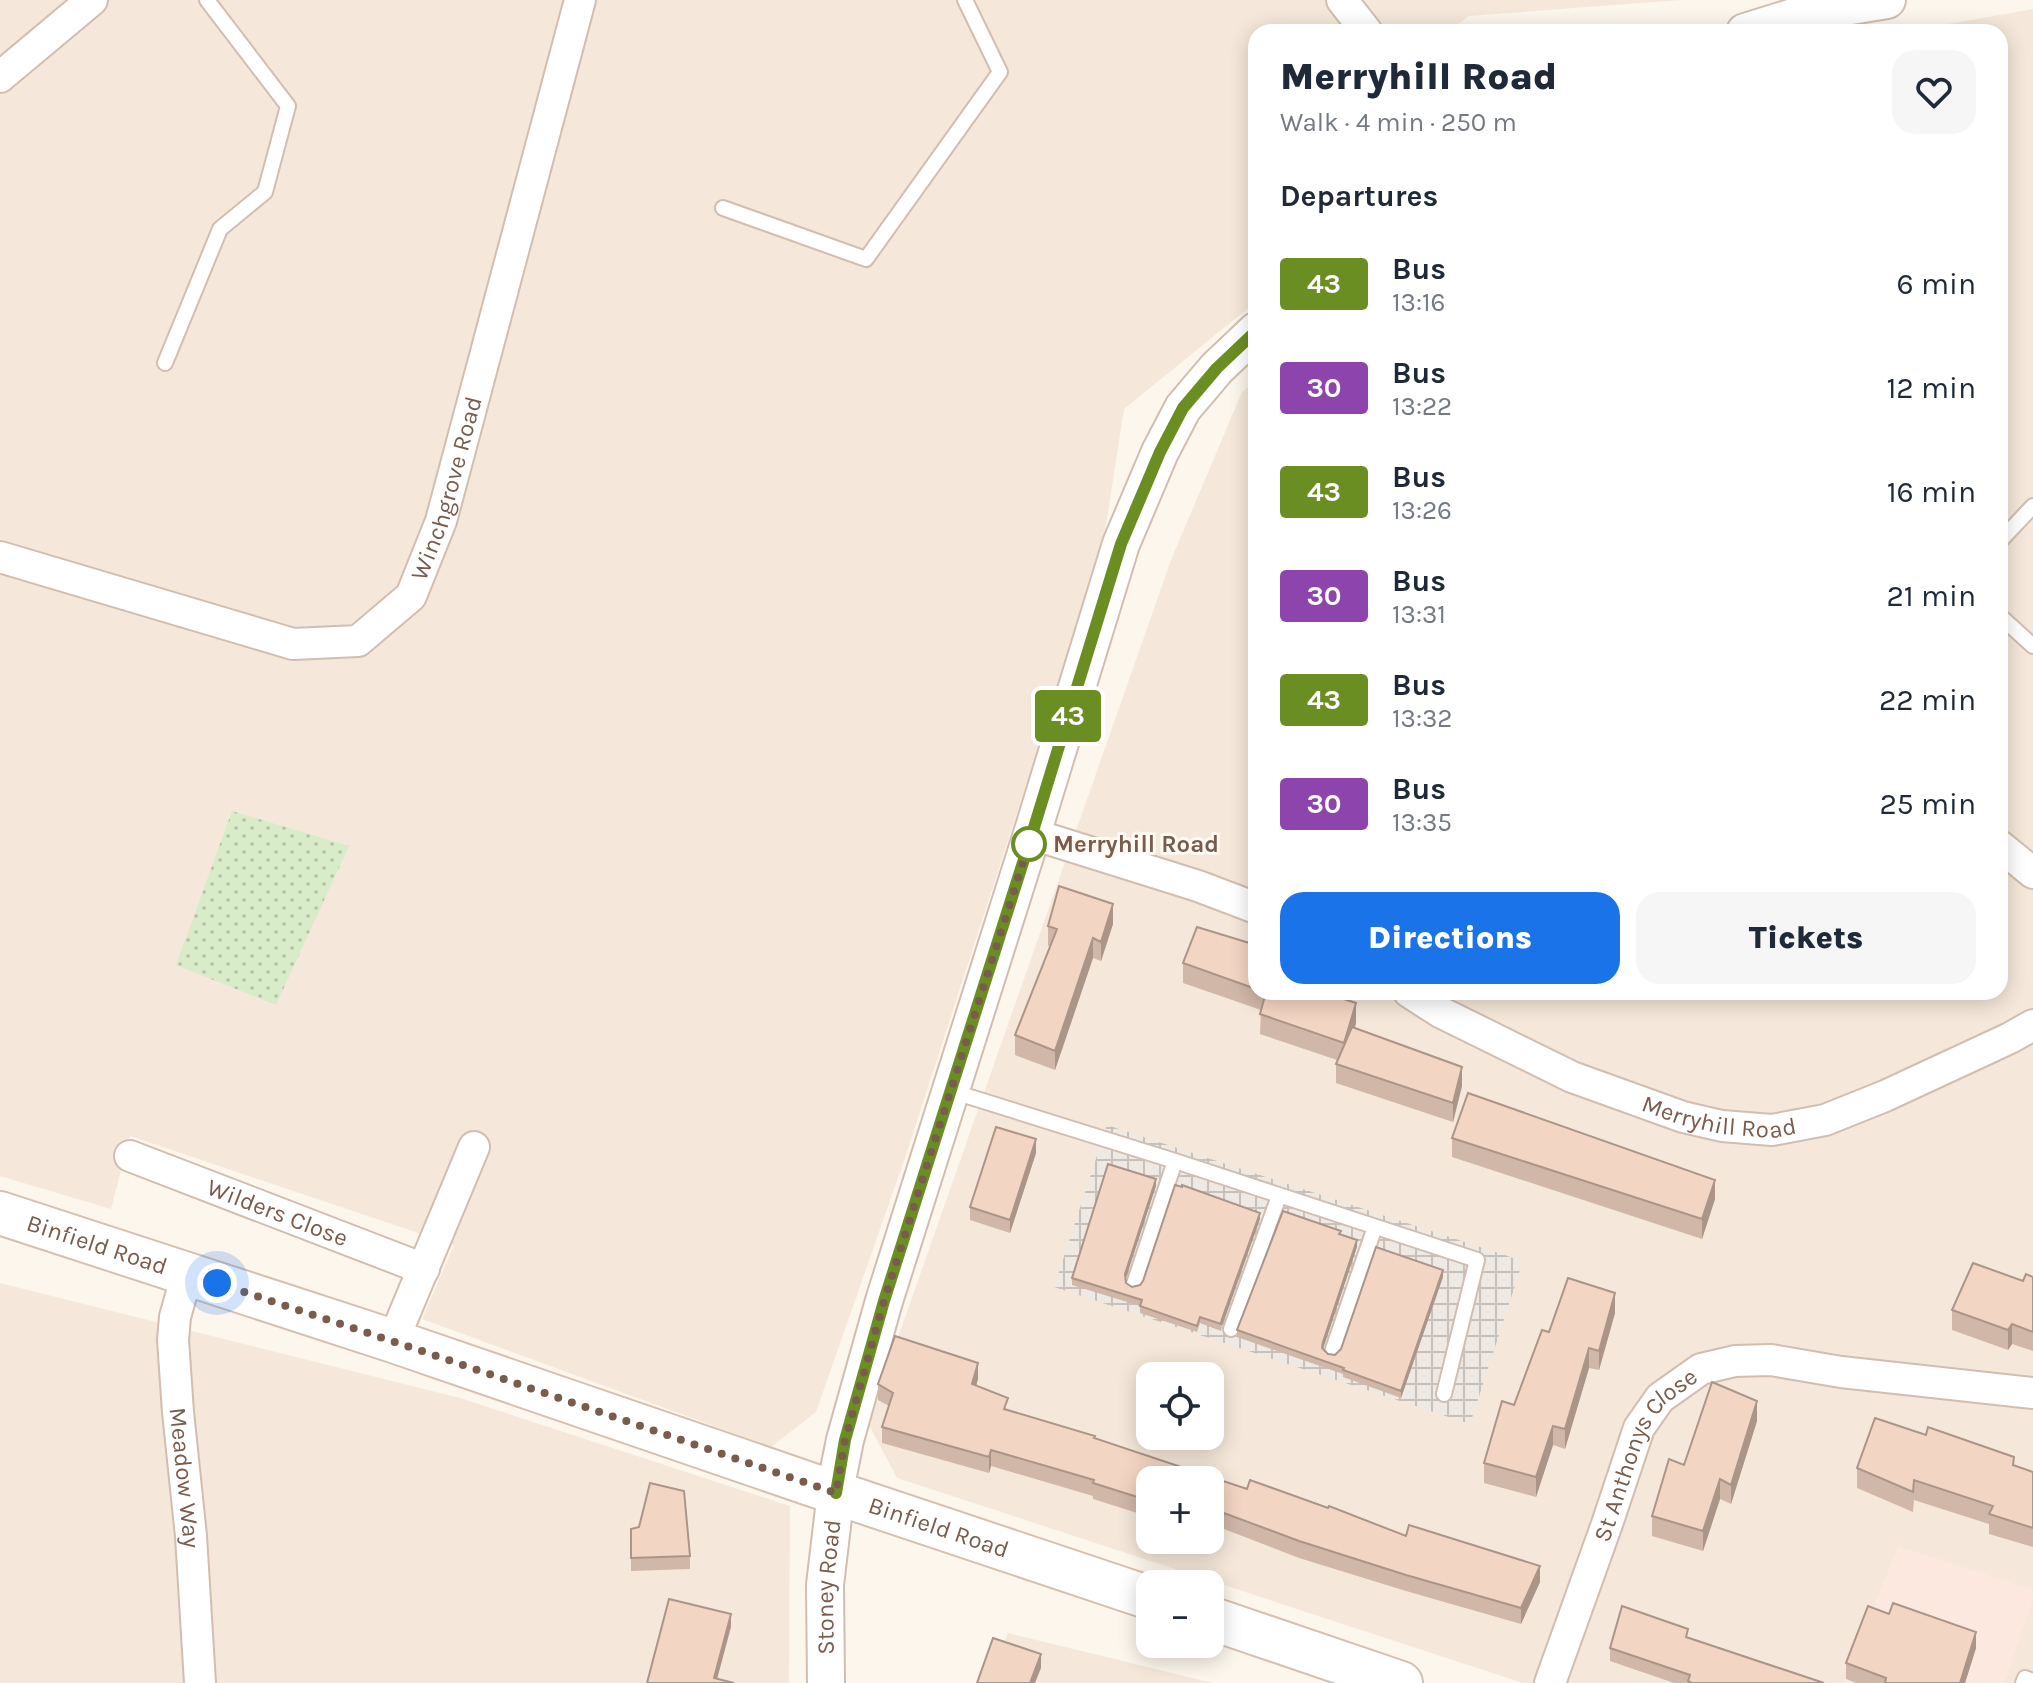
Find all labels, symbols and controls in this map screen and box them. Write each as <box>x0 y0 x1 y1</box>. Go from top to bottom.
button: heart <box>1892 50 1976 134</box>
text: Merryhill Road <box>1280 54 1557 99</box>
text: Walk · 4 min · 250 m <box>1280 107 1517 138</box>
text: Departures <box>1280 178 1438 214</box>
text: Bus <box>1392 251 1446 287</box>
text: 6 min <box>1897 266 1976 302</box>
text: 43 <box>1307 267 1341 300</box>
text: 13:16 <box>1392 287 1445 318</box>
text: Bus <box>1392 355 1446 391</box>
text: 12 min <box>1886 370 1976 406</box>
text: 30 <box>1306 371 1342 404</box>
text: 13:22 <box>1392 391 1452 422</box>
street label: Winchgrove Road <box>405 393 488 584</box>
text: Bus <box>1392 459 1446 495</box>
text: 16 min <box>1887 474 1976 510</box>
text: 43 <box>1307 475 1341 508</box>
text: 13:26 <box>1392 495 1452 526</box>
text: Bus <box>1392 563 1446 599</box>
text: 21 min <box>1886 578 1976 614</box>
text: 30 <box>1306 579 1342 612</box>
text: 13:31 <box>1392 599 1446 630</box>
text: Bus <box>1392 667 1446 703</box>
text: 22 min <box>1879 682 1976 718</box>
text: 43 <box>1307 683 1341 716</box>
line badge: 43 <box>1032 690 1104 742</box>
text: 43 <box>1051 699 1085 732</box>
text: 13:32 <box>1392 703 1452 734</box>
text: Bus <box>1392 771 1446 807</box>
text: 25 min <box>1879 786 1976 822</box>
text: 30 <box>1306 787 1342 820</box>
text: 13:35 <box>1392 807 1452 838</box>
marker: Merryhill Road <box>1012 827 1046 861</box>
place label: Merryhill Road <box>1053 830 1219 858</box>
button: Directions <box>1280 892 1620 984</box>
button: Tickets <box>1636 892 1976 984</box>
street label: Merryhill Road <box>1638 1089 1799 1144</box>
street label: Wilders Close <box>203 1173 352 1252</box>
street label: Binfield Road <box>23 1209 171 1281</box>
your location <box>197 1263 237 1303</box>
map controls <box>1136 1362 1224 1658</box>
button: locate <box>1136 1362 1224 1450</box>
street label: St Anthonys Close <box>1588 1362 1702 1545</box>
street label: Meadow Way <box>164 1406 206 1549</box>
button: + <box>1136 1466 1224 1554</box>
street label: Binfield Road <box>865 1491 1013 1564</box>
street label: Stoney Road <box>811 1518 847 1655</box>
button: − <box>1136 1570 1224 1658</box>

